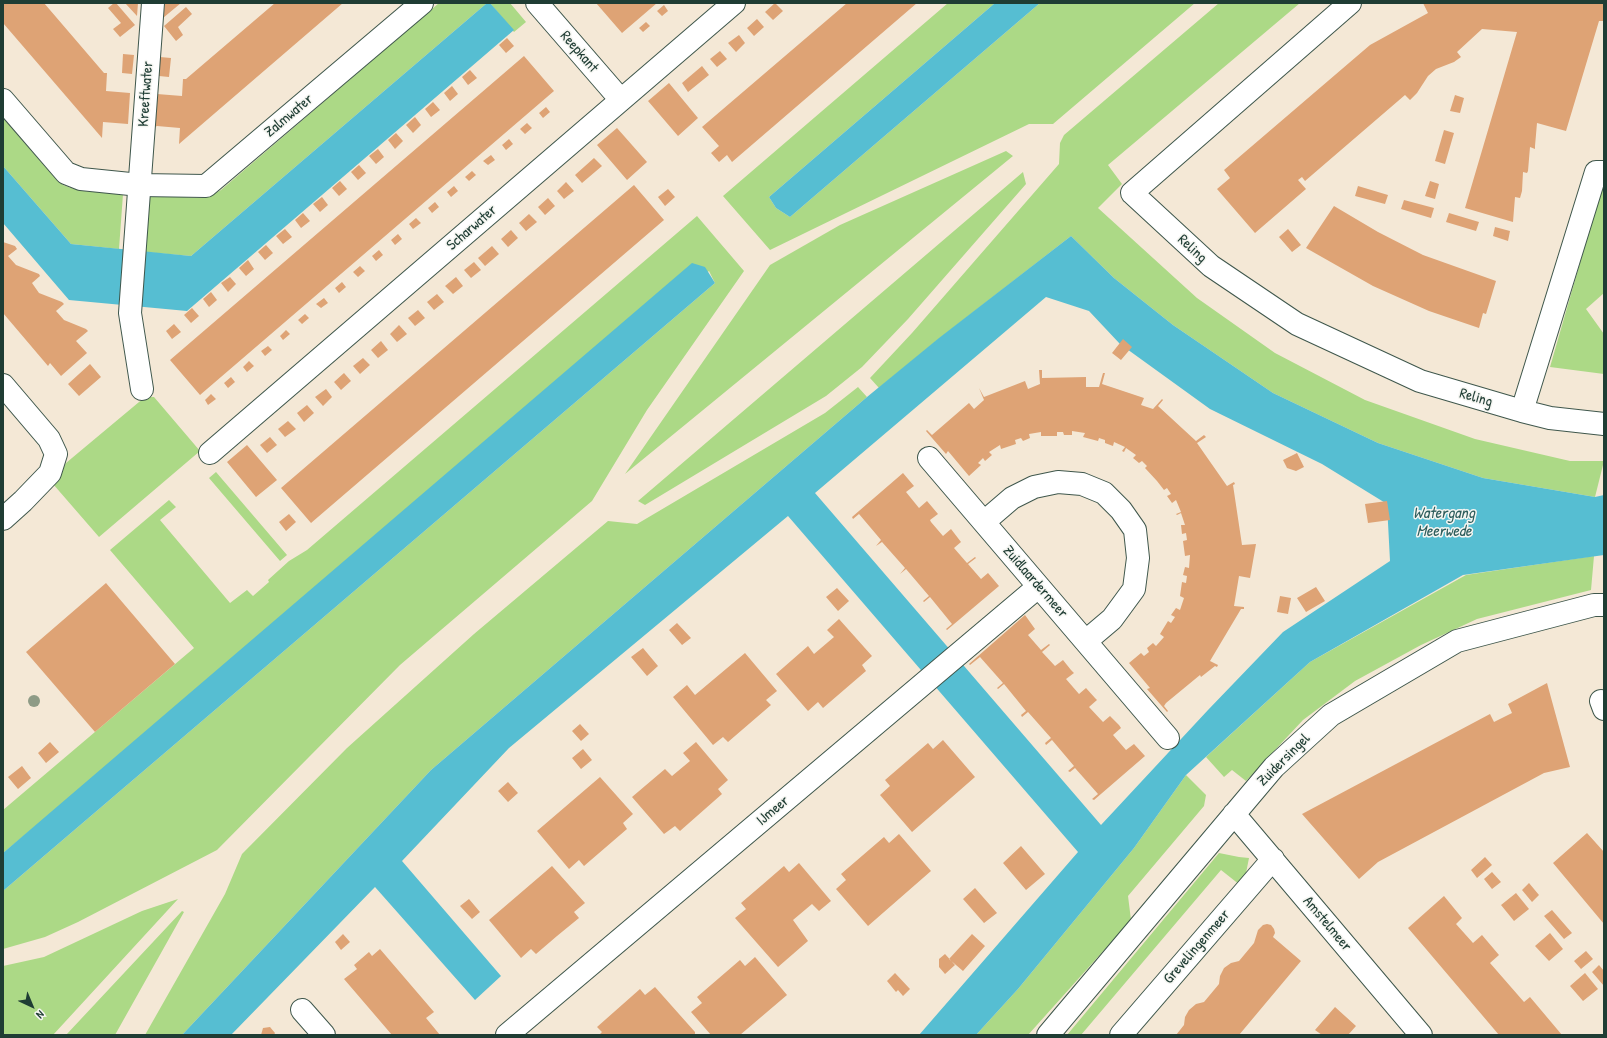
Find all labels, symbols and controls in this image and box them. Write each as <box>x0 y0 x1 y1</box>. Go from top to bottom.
street label: Reepkant <box>556 28 602 76</box>
street label: Kreeftwater <box>135 61 157 127</box>
street label: Zalmwater <box>261 91 317 141</box>
street label: Scharwater <box>443 201 501 255</box>
street label: Reling <box>1174 231 1210 267</box>
street label: Reling <box>1457 385 1495 411</box>
water label: Watergang Meerwede <box>1413 504 1475 542</box>
street label: Zuidlaardermeer <box>999 542 1071 622</box>
street label: Zuidersingel <box>1254 730 1314 790</box>
street label: IJmeer <box>753 792 793 830</box>
street label: Amstelmeer <box>1299 893 1355 955</box>
street label: Grevelingenmeer <box>1160 906 1234 988</box>
north arrow <box>12 986 52 1026</box>
text: N <box>33 1008 47 1022</box>

